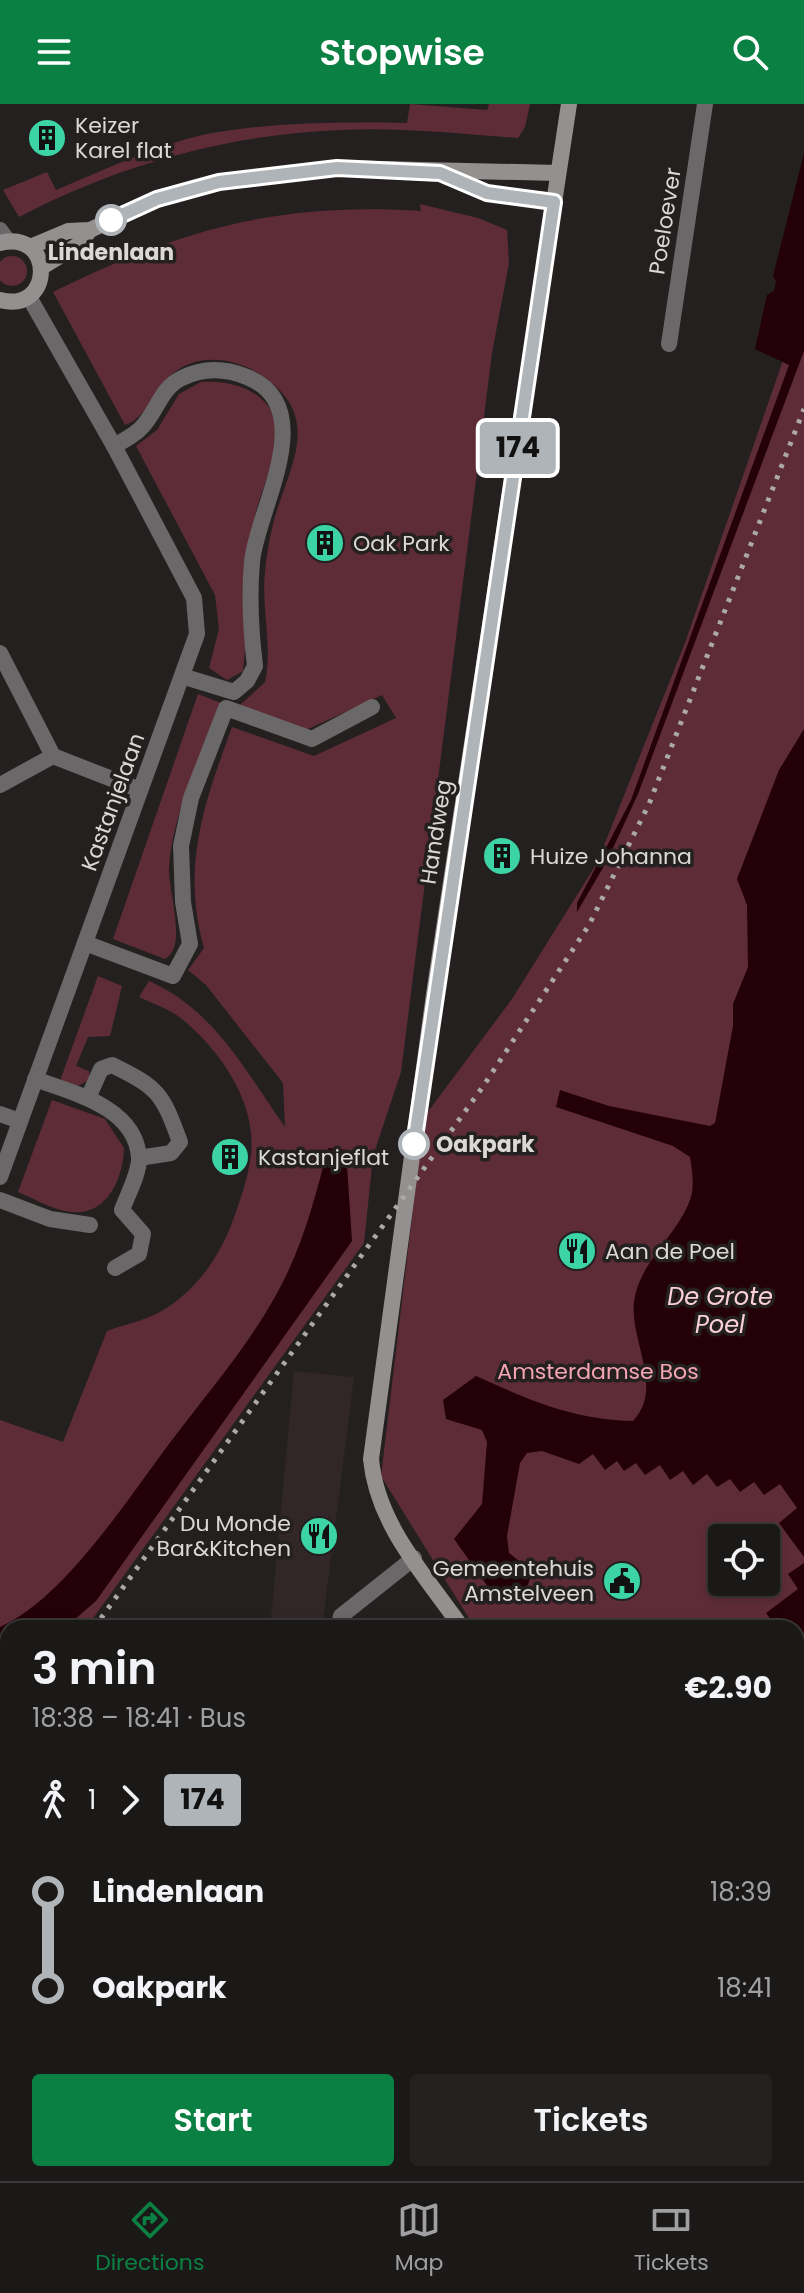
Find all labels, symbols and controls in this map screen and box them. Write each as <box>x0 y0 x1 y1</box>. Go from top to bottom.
text: Stopwise <box>319 27 485 78</box>
icon: menu <box>32 30 76 74</box>
icon: search <box>728 30 772 74</box>
place label: Keizer Karel flat <box>75 110 172 166</box>
building icon: Keizer Karel flat <box>26 117 68 159</box>
street label: Poeloever <box>641 165 689 277</box>
marker: Lindenlaan <box>96 205 126 235</box>
place label: Lindenlaan <box>48 237 174 268</box>
line badge: 174 <box>472 422 564 474</box>
text: 174 <box>496 428 540 467</box>
building icon: Oak Park <box>304 522 346 564</box>
place label: Oak Park <box>353 528 450 559</box>
street label: Kastanjelaan <box>74 729 152 875</box>
street label: Handweg <box>412 777 460 887</box>
building icon: Huize Johanna <box>481 835 523 877</box>
place label: Huize Johanna <box>530 841 692 872</box>
marker: Oakpark <box>399 1129 429 1159</box>
place label: Oakpark <box>436 1129 535 1160</box>
building icon: Kastanjeflat <box>209 1136 251 1178</box>
place label: Kastanjeflat <box>258 1142 389 1173</box>
restaurant icon: Aan de Poel <box>556 1230 598 1272</box>
place label: Aan de Poel <box>605 1236 735 1267</box>
water label: De Grote Poel <box>667 1280 773 1341</box>
park label: Amsterdamse Bos <box>497 1356 699 1387</box>
place label: Du Monde Bar&Kitchen <box>156 1508 291 1564</box>
restaurant icon: Du Monde Bar&Kitchen <box>298 1515 340 1557</box>
map controls <box>708 1524 780 1596</box>
button: locate <box>708 1524 780 1596</box>
place label: Gemeentehuis Amstelveen <box>433 1553 594 1609</box>
public building icon: Gemeentehuis Amstelveen <box>601 1560 643 1602</box>
text: 3 min <box>32 1638 156 1699</box>
text: €2.90 <box>685 1666 772 1709</box>
text: 18:38 – 18:41 · Bus <box>32 1700 246 1736</box>
icon: walk <box>32 1778 76 1822</box>
icon: forward <box>108 1778 152 1822</box>
text: 174 <box>180 1780 225 1819</box>
text: 1 <box>88 1782 96 1818</box>
text: Lindenlaan <box>92 1870 264 1913</box>
text: 18:39 <box>710 1874 772 1910</box>
text: Oakpark <box>92 1966 227 2009</box>
text: 18:41 <box>717 1970 772 2006</box>
button: Start <box>32 2074 394 2166</box>
button: Tickets <box>410 2074 772 2166</box>
tab: Directions <box>95 2198 204 2279</box>
tab: Map <box>395 2198 443 2279</box>
tab: Tickets <box>634 2198 709 2279</box>

